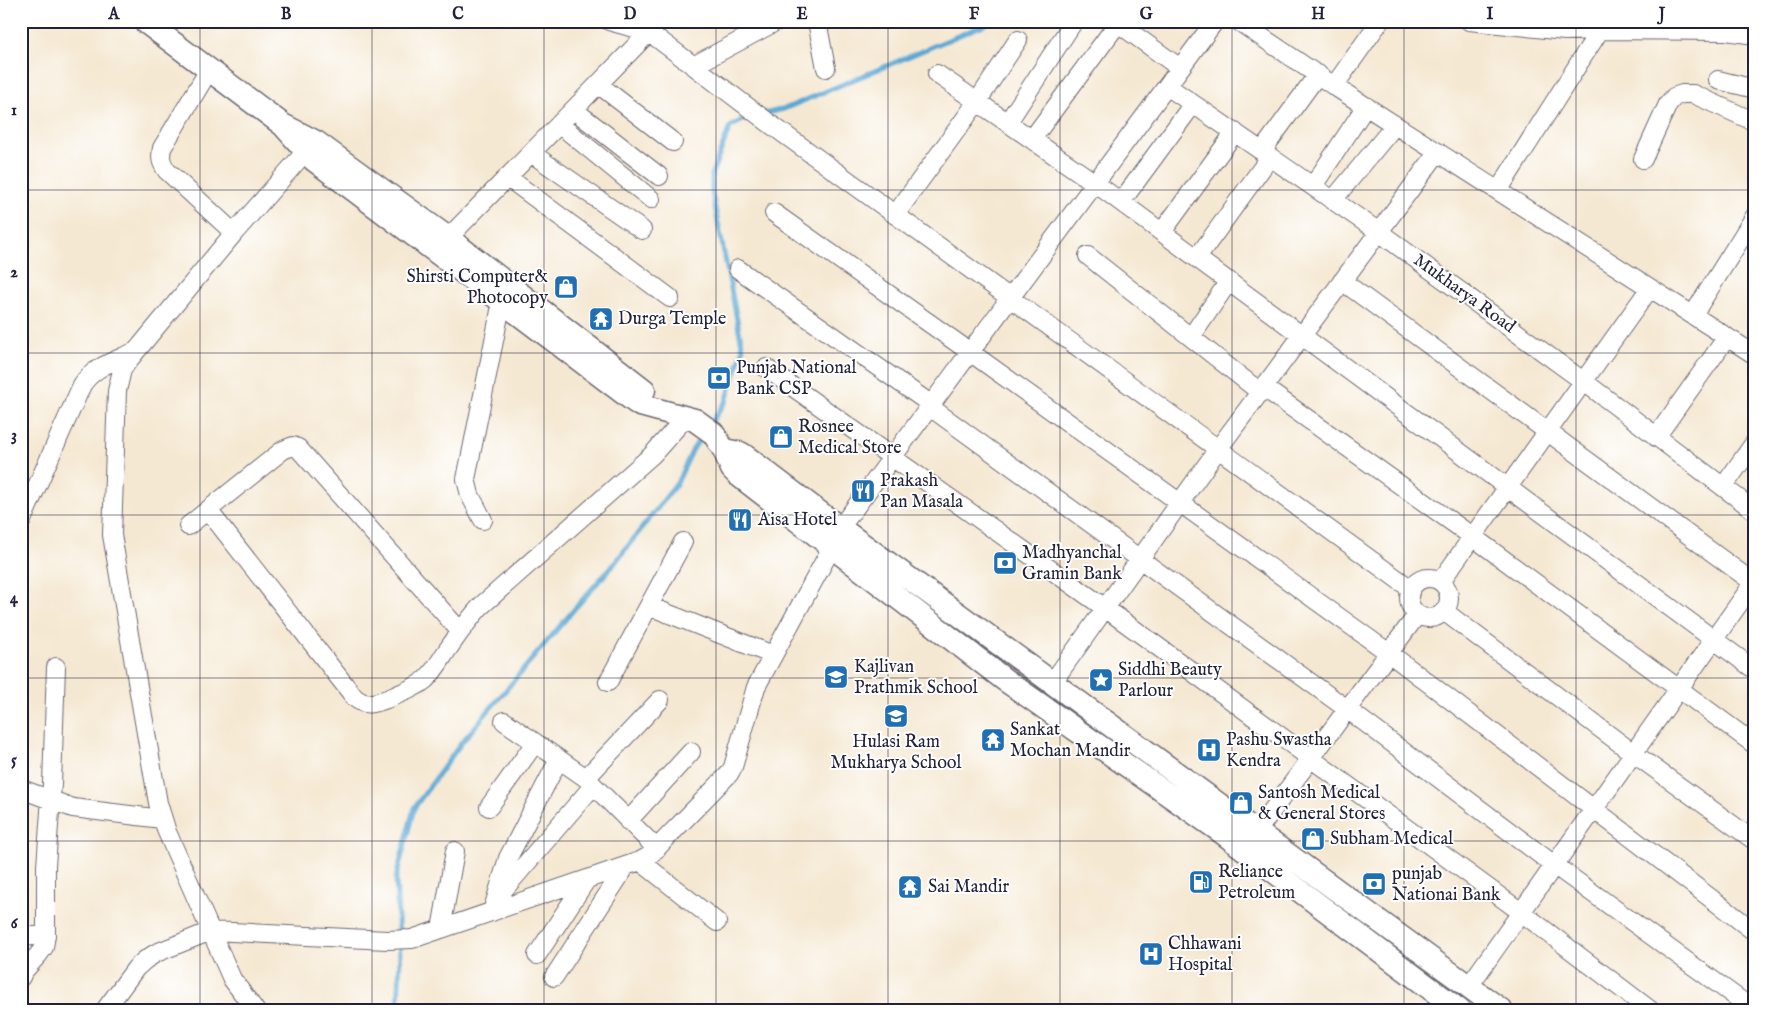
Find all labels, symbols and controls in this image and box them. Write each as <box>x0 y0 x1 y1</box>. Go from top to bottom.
text: A <box>108 5 121 25</box>
text: B <box>281 5 292 25</box>
text: C <box>452 5 464 25</box>
text: D <box>624 5 637 25</box>
text: E <box>796 5 808 25</box>
text: F <box>969 5 980 25</box>
text: G <box>1140 5 1153 25</box>
text: H <box>1311 5 1325 25</box>
text: I <box>1487 5 1494 25</box>
text: J <box>1657 5 1666 25</box>
text: 1 <box>11 101 17 121</box>
street label: Mukharya Road <box>1408 249 1520 339</box>
text: 2 <box>10 263 18 283</box>
place label: Shirsti Computer& Photocopy <box>406 266 548 310</box>
shop icon: Shirsti Computer& Photocopy <box>553 274 579 300</box>
temple icon: Durga Temple <box>588 306 614 332</box>
place label: Durga Temple <box>618 308 726 331</box>
place label: Punjab National Bank CSP <box>736 357 857 401</box>
bank icon: Punjab National Bank CSP <box>706 365 732 391</box>
place label: Rosnee Medical Store <box>798 416 902 460</box>
shop icon: Rosnee Medical Store <box>768 424 794 450</box>
text: 3 <box>11 426 17 446</box>
place label: Prakash Pan Masala <box>880 470 963 514</box>
restaurant icon: Prakash Pan Masala <box>850 478 876 504</box>
restaurant icon: Aisa Hotel <box>727 507 753 533</box>
place label: Aisa Hotel <box>757 509 837 532</box>
place label: Madhyanchal Gramin Bank <box>1022 542 1122 586</box>
bank icon: Madhyanchal Gramin Bank <box>992 550 1018 576</box>
text: 4 <box>10 589 19 609</box>
place label: Kajlivan Prathmik School <box>854 656 978 700</box>
place label: Siddhi Beauty Parlour <box>1118 659 1222 703</box>
school or university icon: Kajlivan Prathmik School <box>823 664 849 690</box>
place icon: Siddhi Beauty Parlour <box>1088 667 1114 693</box>
school or university icon: Hulasi Ram Mukharya School <box>883 703 909 729</box>
place label: Sankat Mochan Mandir <box>1010 719 1131 763</box>
temple icon: Sankat Mochan Mandir <box>980 727 1006 753</box>
place label: Pashu Swastha Kendra <box>1226 729 1332 773</box>
place label: Hulasi Ram Mukharya School <box>831 731 961 775</box>
hospital icon: Pashu Swastha Kendra <box>1196 737 1222 763</box>
text: 5 <box>11 751 17 771</box>
place label: Santosh Medical & General Stores <box>1258 782 1385 826</box>
shop icon: Santosh Medical & General Stores <box>1228 790 1254 816</box>
shop icon: Subham Medical <box>1300 826 1326 852</box>
place label: Subham Medical <box>1330 828 1453 851</box>
place label: Reliance Petroleum <box>1218 861 1295 905</box>
place label: punjab Nationai Bank <box>1392 863 1501 907</box>
fuel station icon: Reliance Petroleum <box>1188 869 1214 895</box>
bank icon: punjab Nationai Bank <box>1361 871 1387 897</box>
temple icon: Sai Mandir <box>897 874 923 900</box>
place label: Sai Mandir <box>928 876 1009 899</box>
text: 6 <box>11 914 19 934</box>
place label: Chhawani Hospital <box>1168 933 1242 977</box>
hospital icon: Chhawani Hospital <box>1138 941 1164 967</box>

